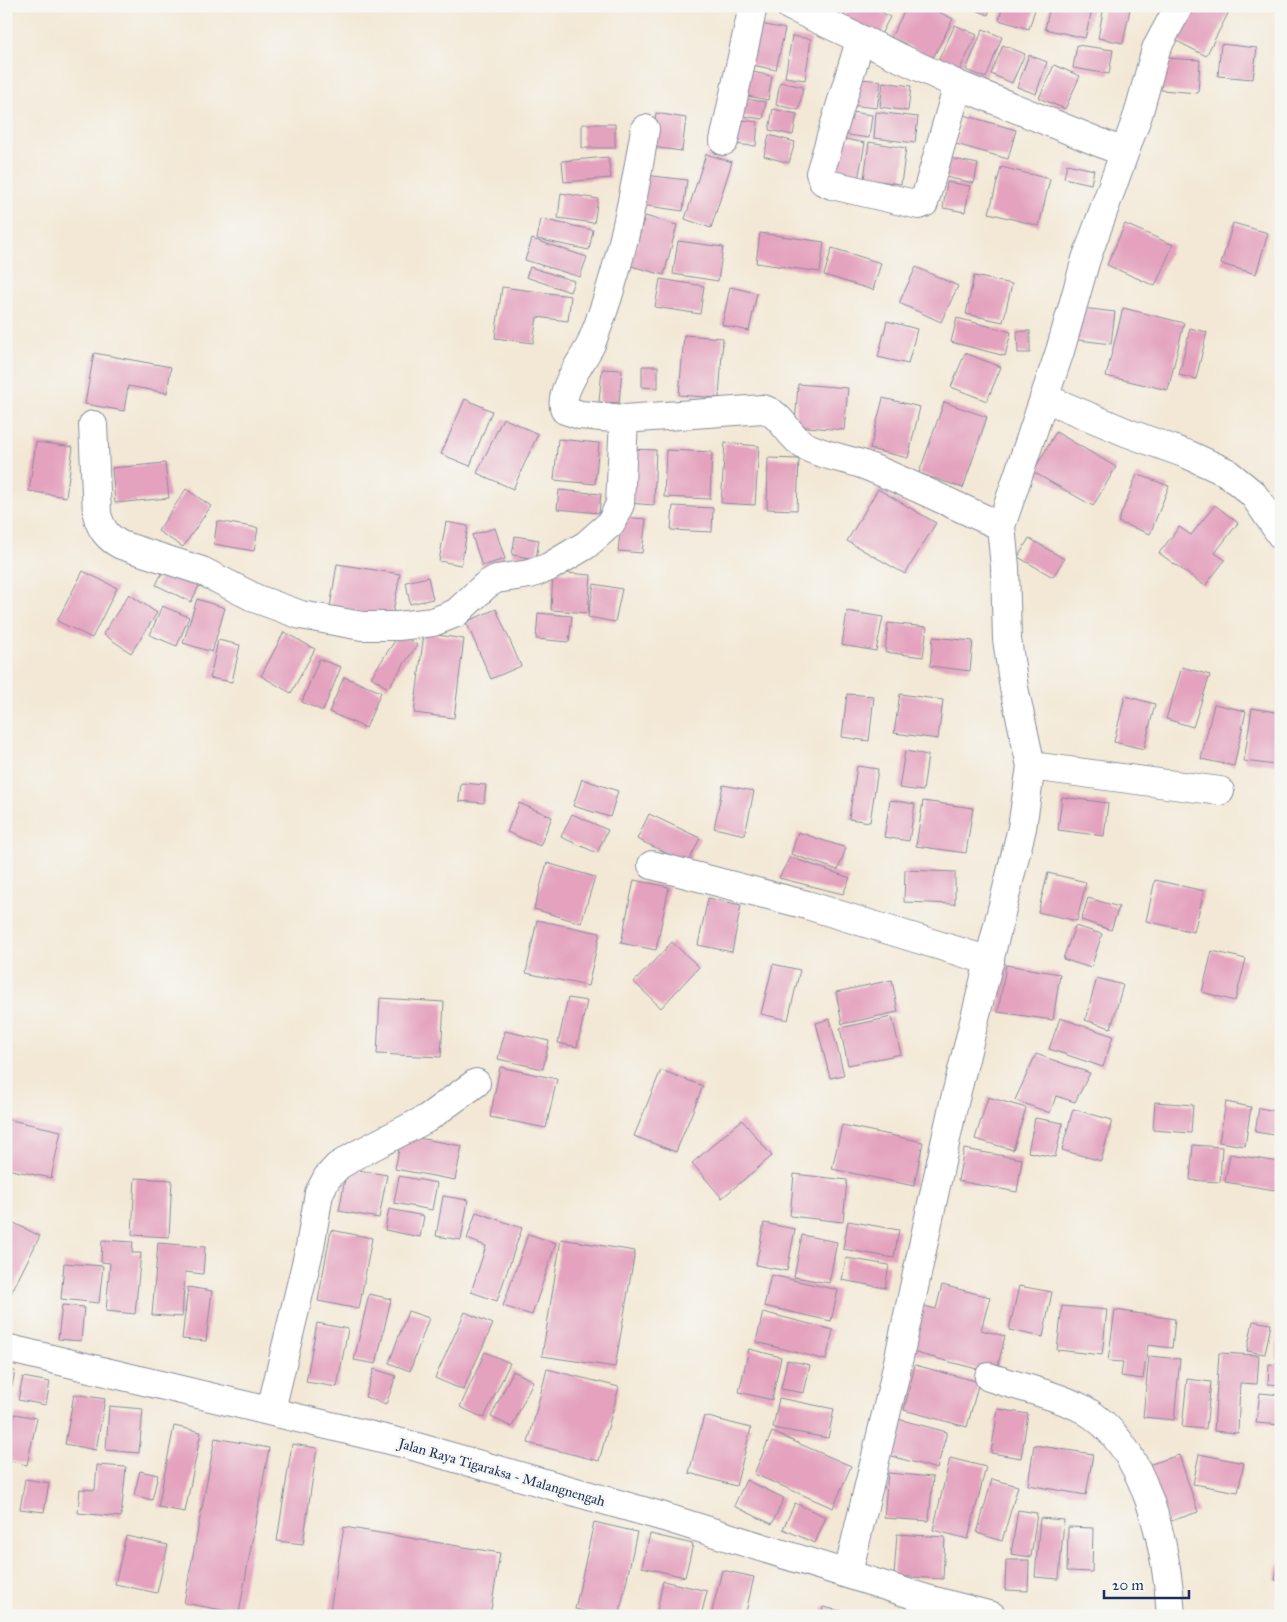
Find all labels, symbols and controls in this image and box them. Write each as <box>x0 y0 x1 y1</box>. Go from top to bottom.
street label: Jalan Raya Tigaraksa - Malangnengah <box>394 1434 607 1511</box>
scale bar <box>1104 1567 1190 1599</box>
text: 20 m <box>1112 1576 1144 1594</box>

